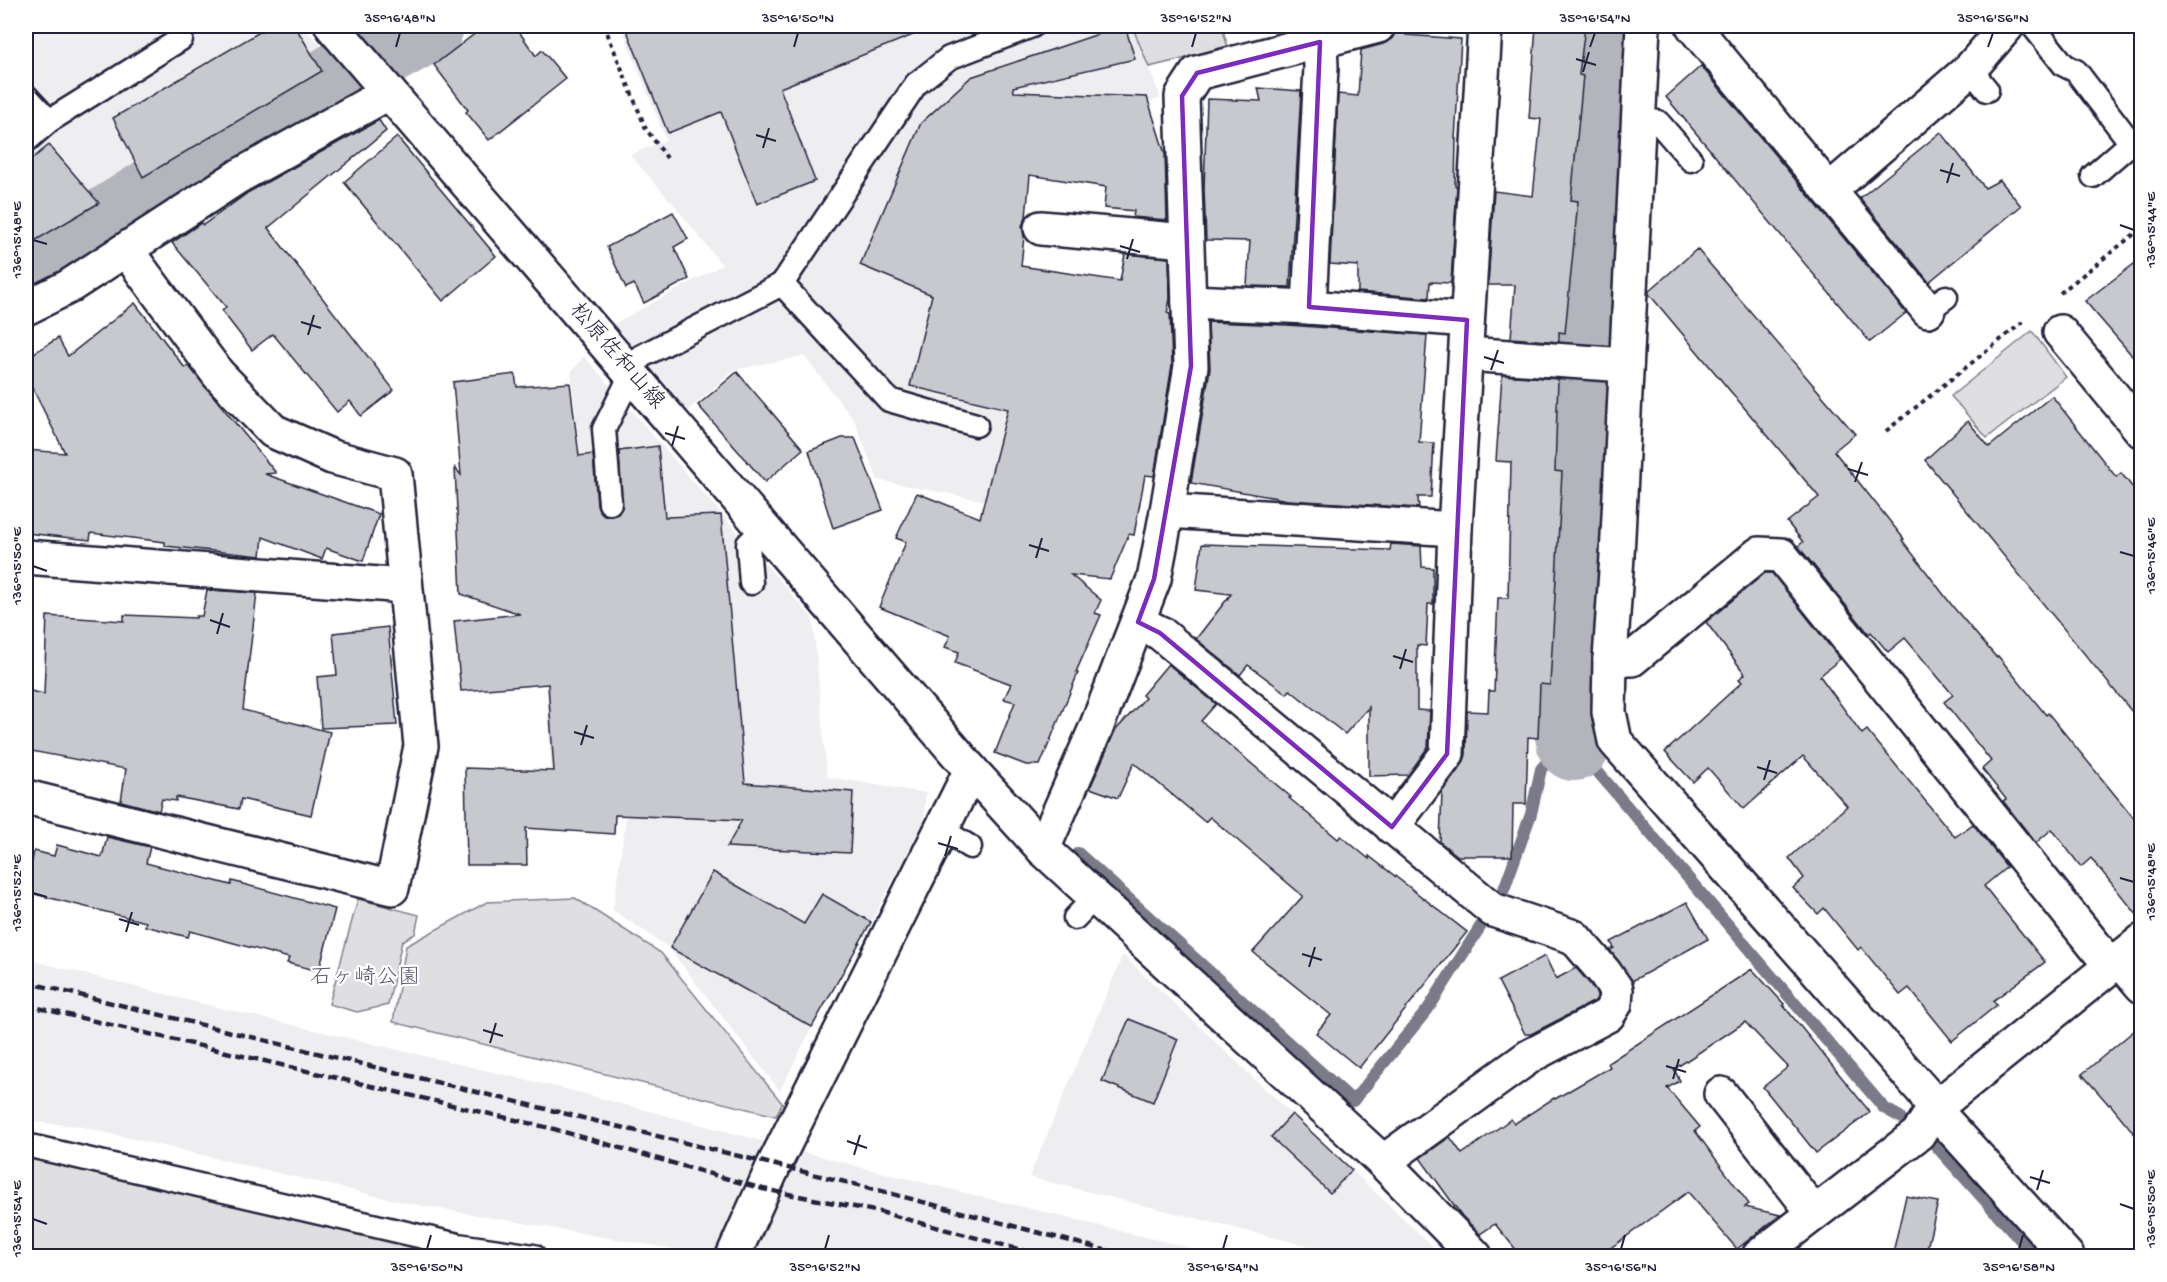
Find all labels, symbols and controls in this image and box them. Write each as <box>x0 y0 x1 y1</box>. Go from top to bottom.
text: 35°16'48"N <box>363 10 436 28</box>
text: 35°16'50"N <box>761 10 834 28</box>
text: 35°16'52"N <box>1159 10 1232 28</box>
text: 35°16'54"N <box>1559 10 1631 28</box>
text: 35°16'56"N <box>1956 10 2029 28</box>
text: 136°15'44"E <box>2143 191 2161 269</box>
text: 136°15'48"E <box>9 201 27 279</box>
street label: 松原佐和山線 <box>563 298 670 415</box>
text: 136°15'46"E <box>2143 517 2161 595</box>
text: 136°15'50"E <box>9 526 27 606</box>
text: 136°15'48"E <box>2143 843 2161 921</box>
text: 136°15'52"E <box>9 854 27 932</box>
park label: 石ヶ崎公園 <box>310 965 420 992</box>
text: 136°15'50"E <box>2143 1169 2161 1249</box>
text: 136°15'54"E <box>9 1180 27 1258</box>
text: 35°16'50"N <box>390 1259 463 1277</box>
text: 35°16'52"N <box>788 1259 861 1277</box>
text: 35°16'54"N <box>1187 1259 1259 1277</box>
text: 35°16'56"N <box>1584 1259 1657 1277</box>
text: 35°16'58"N <box>1982 1259 2055 1277</box>

